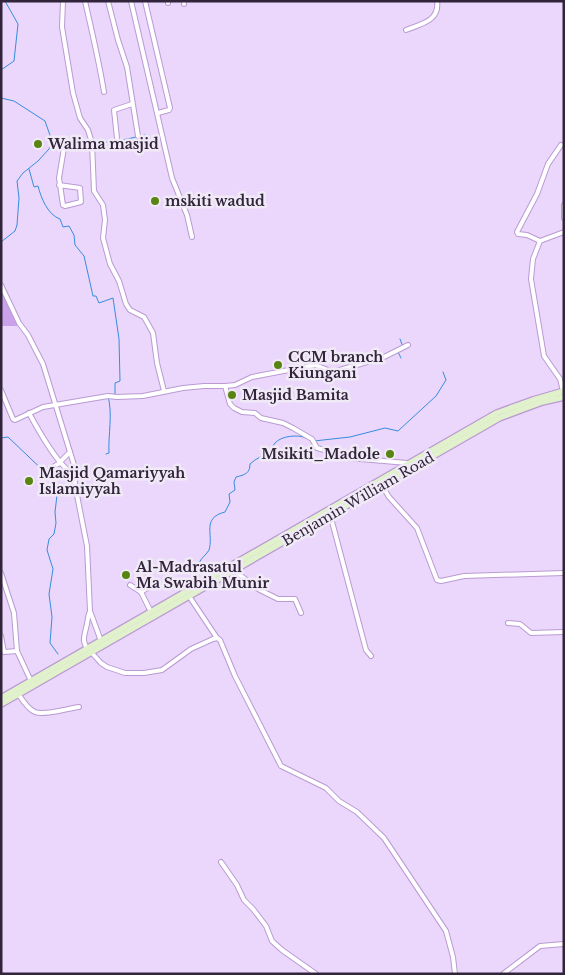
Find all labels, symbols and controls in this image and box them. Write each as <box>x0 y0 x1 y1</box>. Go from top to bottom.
place label: Walima masjid <box>47 135 159 153</box>
marker: Walima masjid <box>32 138 44 150</box>
place label: mskiti wadud <box>165 192 265 210</box>
marker: mskiti wadud <box>149 195 161 207</box>
place label: CCM branch Kiungani <box>288 348 383 382</box>
marker: CCM branch Kiungani <box>272 359 284 371</box>
place label: Masjid Bamita <box>242 386 349 404</box>
marker: Masjid Bamita <box>226 389 238 401</box>
place label: Msikiti_Madole <box>261 445 380 463</box>
street label: Benjamin William Road <box>279 448 438 550</box>
marker: Msikiti_Madole <box>384 448 396 460</box>
place label: Masjid Qamariyyah Islamiyyah <box>39 464 185 498</box>
marker: Masjid Qamariyyah Islamiyyah <box>23 475 35 487</box>
place label: Al-Madrasatul Ma Swabih Munir <box>135 558 269 592</box>
marker: Al-Madrasatul Ma Swabih Munir <box>120 569 132 581</box>

